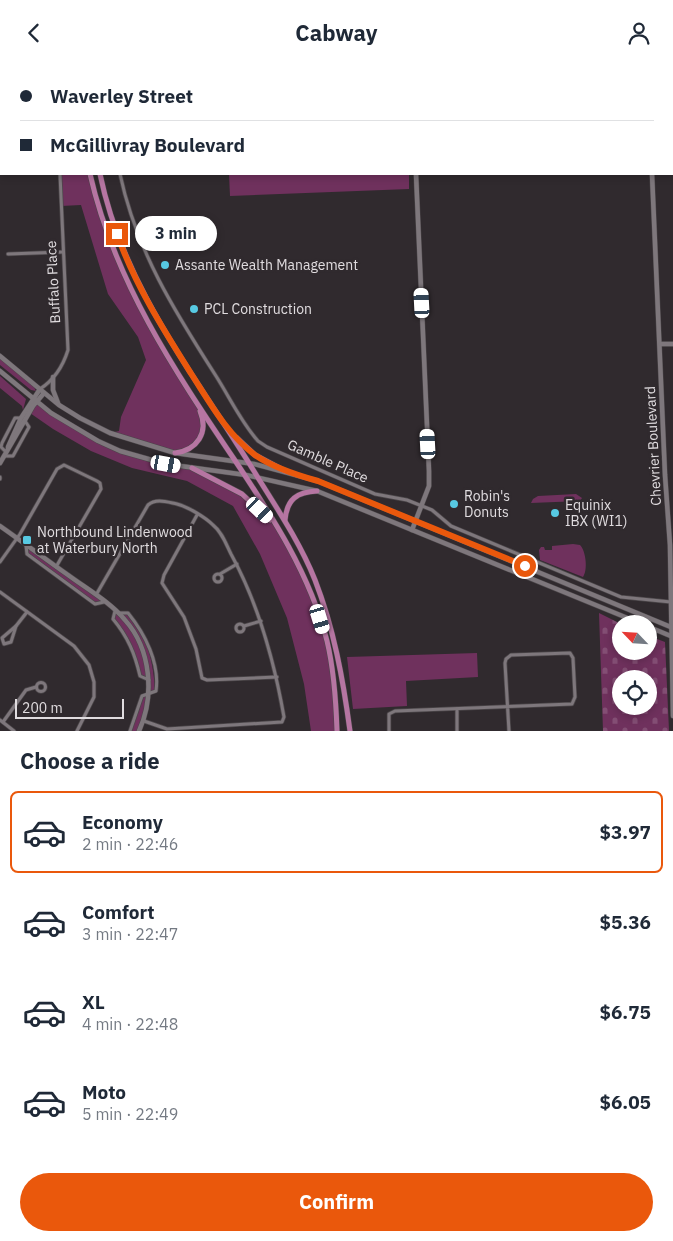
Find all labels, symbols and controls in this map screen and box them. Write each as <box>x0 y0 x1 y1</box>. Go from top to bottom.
text: Cabway <box>295 18 378 47</box>
icon: back <box>20 19 48 47</box>
icon: person <box>625 19 653 47</box>
text: Waverley Street <box>50 84 193 108</box>
text: McGillivray Boulevard <box>50 133 245 157</box>
callout: 3 min <box>134 217 217 251</box>
route end <box>106 223 128 245</box>
text: 3 min <box>155 223 197 243</box>
street label: Buffalo Place <box>42 240 64 324</box>
place label: Assante Wealth Management <box>175 256 358 274</box>
marker: Assante Wealth Management <box>159 259 171 271</box>
car <box>413 288 430 318</box>
place label: PCL Construction <box>204 300 312 318</box>
marker: PCL Construction <box>188 303 200 315</box>
street label: Chevrier Boulevard <box>641 386 665 506</box>
car <box>419 429 436 459</box>
street label: Gamble Place <box>285 435 372 487</box>
car <box>149 454 182 474</box>
place label: Robin's Donuts <box>464 487 510 521</box>
car <box>243 494 276 526</box>
place label: Equinix IBX (WI1) <box>565 496 627 530</box>
marker: Robin's Donuts <box>448 498 460 510</box>
marker: Equinix IBX (WI1) <box>549 507 561 519</box>
place label: Northbound Lindenwood at Waterbury North <box>37 523 193 557</box>
marker: Northbound Lindenwood at Waterbury North <box>21 534 33 546</box>
route start <box>514 555 536 577</box>
car <box>308 602 331 636</box>
north arrow <box>612 615 658 660</box>
map controls <box>612 615 657 715</box>
button: locate <box>612 670 657 715</box>
scale bar <box>15 696 124 719</box>
text: 200 m <box>22 699 63 717</box>
text: Choose a ride <box>20 746 160 775</box>
icon: car <box>22 810 67 855</box>
text: Economy <box>82 810 163 834</box>
text: $3.97 <box>599 820 651 844</box>
text: 2 min · 22:46 <box>82 834 178 854</box>
icon: car <box>22 900 67 945</box>
text: Comfort <box>82 900 155 924</box>
text: $5.36 <box>599 910 651 934</box>
text: 3 min · 22:47 <box>82 924 178 944</box>
icon: car <box>22 990 67 1035</box>
text: XL <box>82 990 105 1014</box>
text: $6.75 <box>599 1000 651 1024</box>
text: 4 min · 22:48 <box>82 1014 178 1034</box>
icon: car <box>22 1080 67 1125</box>
text: Moto <box>82 1080 126 1104</box>
text: $6.05 <box>599 1090 651 1114</box>
text: 5 min · 22:49 <box>82 1104 178 1124</box>
button: Confirm <box>20 1173 653 1231</box>

